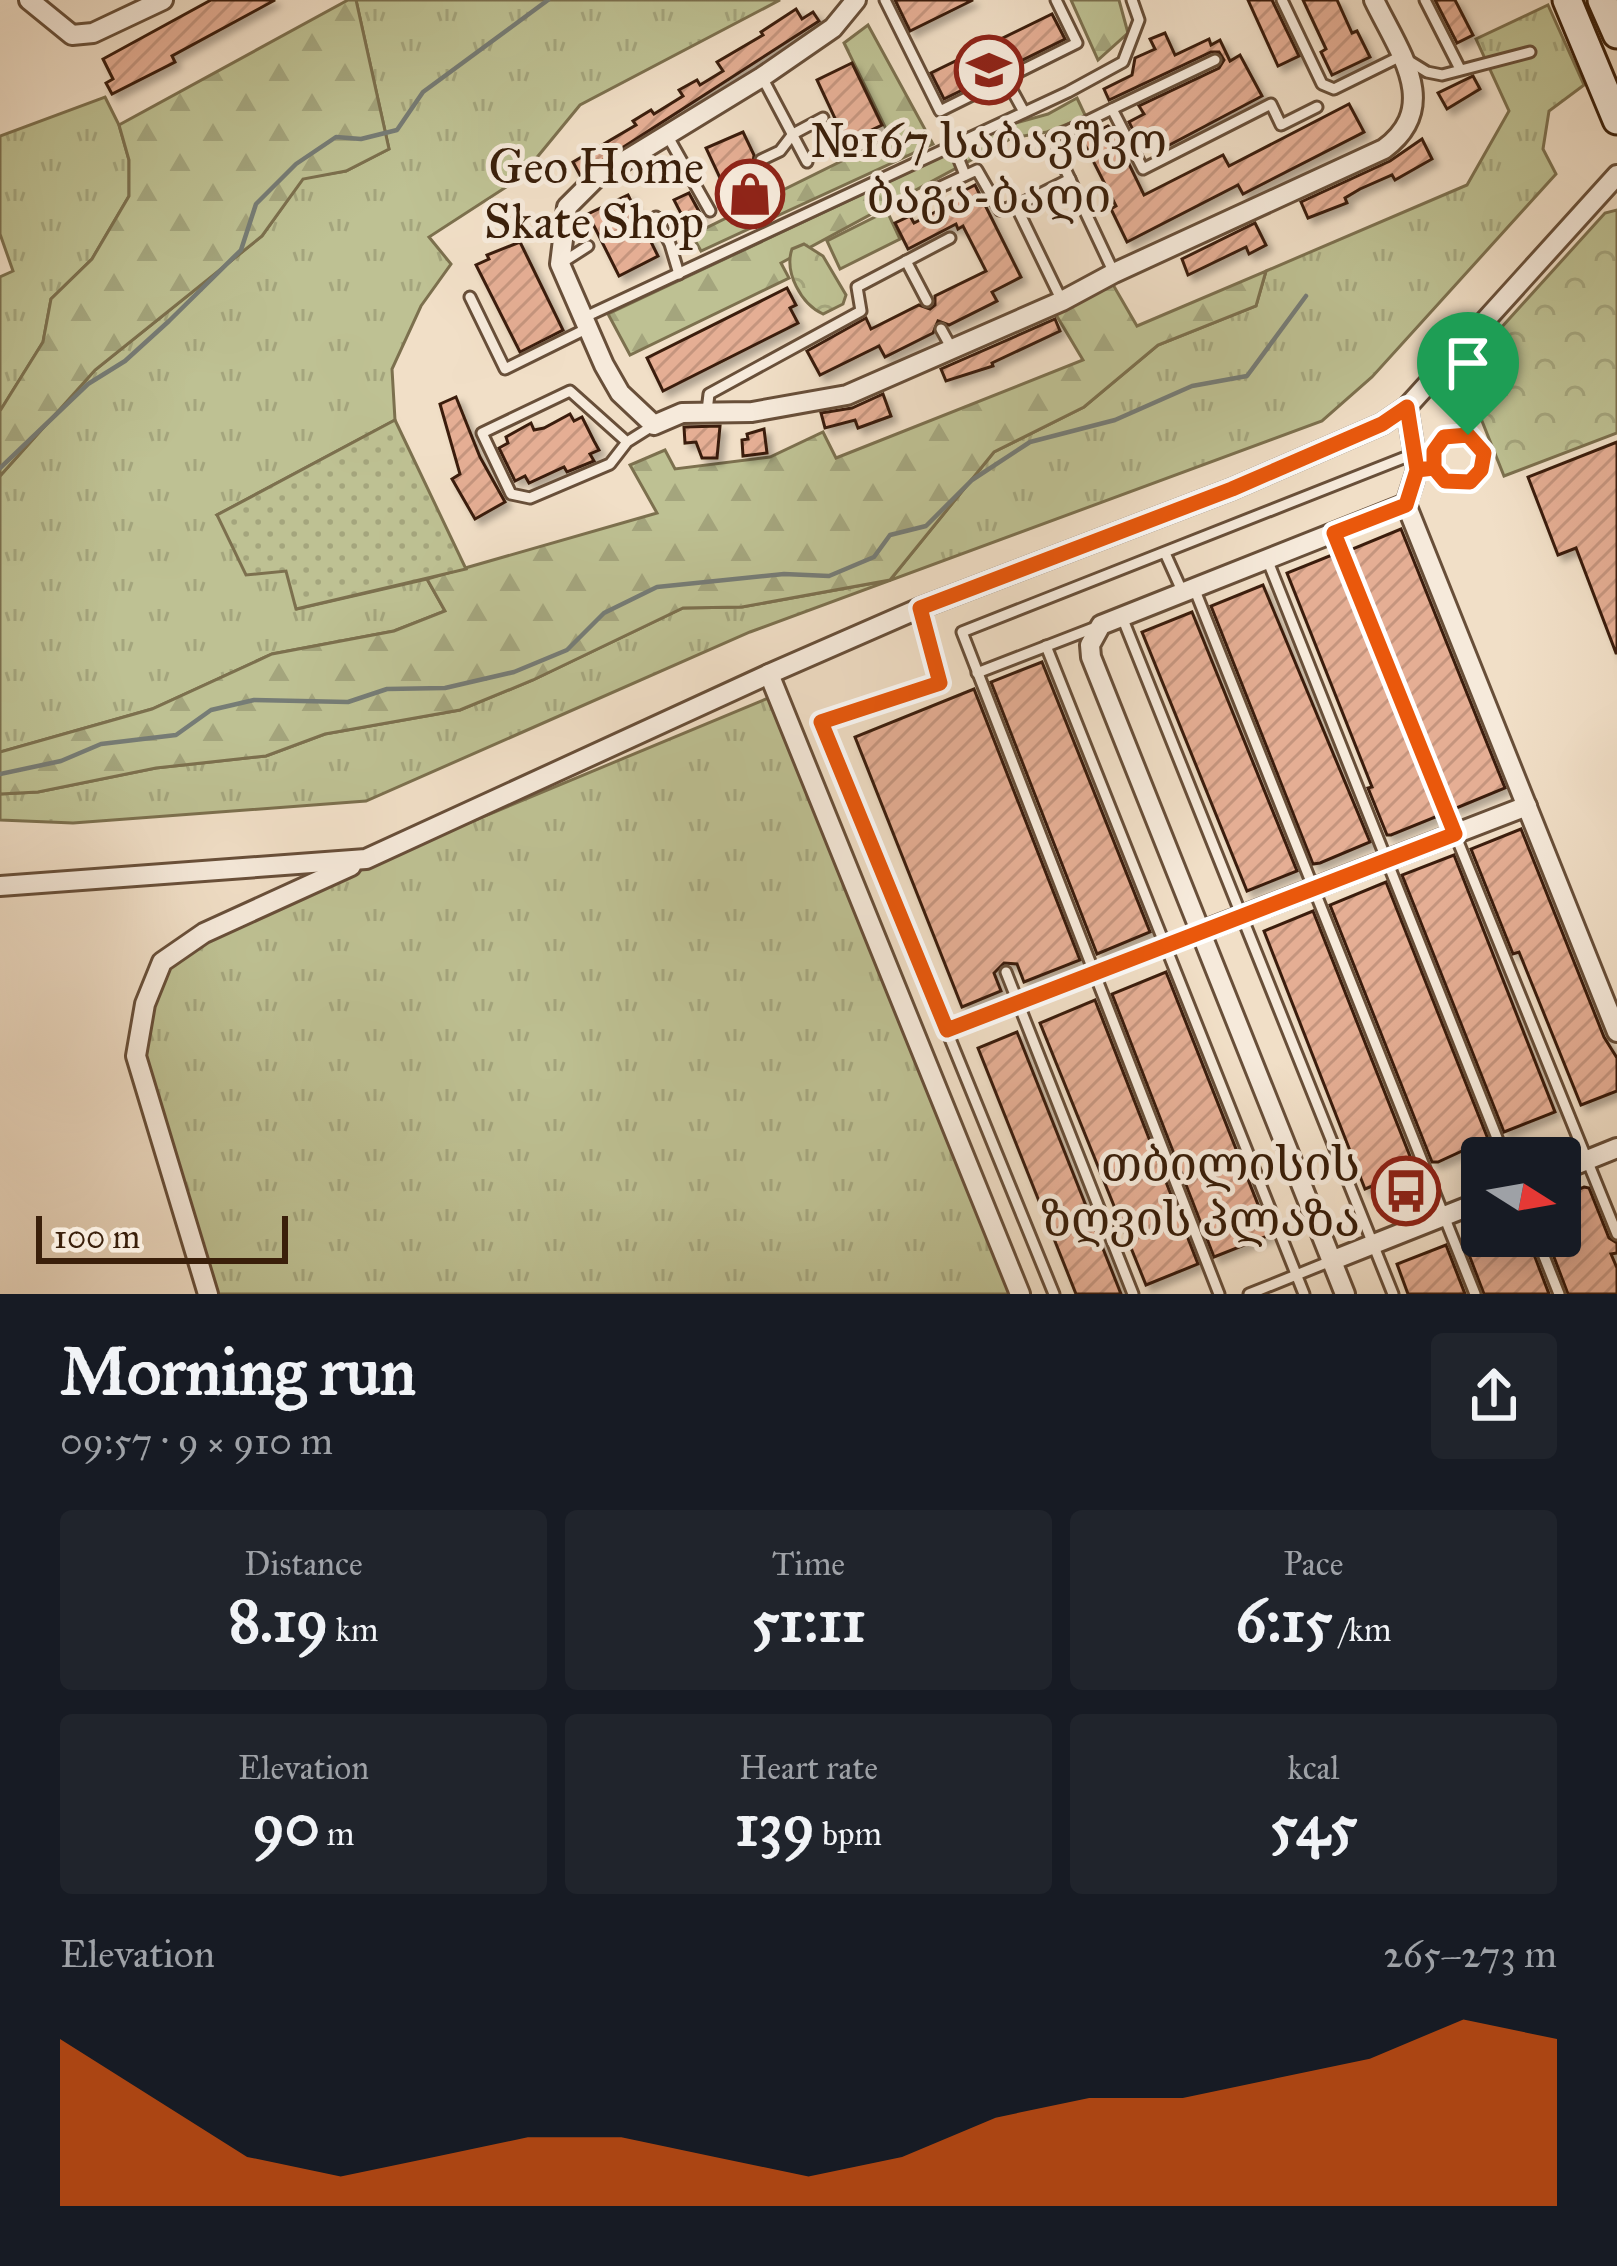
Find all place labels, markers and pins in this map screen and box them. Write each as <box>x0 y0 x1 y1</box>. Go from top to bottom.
school or university icon: №167 საბავშვო ბაგა-ბაღი <box>954 35 1024 105</box>
place label: №167 საბავშვო ბაგა-ბაღი <box>811 111 1167 225</box>
place label: Geo Home Skate Shop <box>484 137 704 251</box>
shop icon: Geo Home Skate Shop <box>715 159 785 229</box>
pin <box>1417 312 1519 435</box>
place label: თბილისის ზღვის პლაზა <box>1041 1134 1360 1248</box>
bus stop icon: თბილისის ზღვის პლაზა <box>1371 1156 1441 1226</box>

